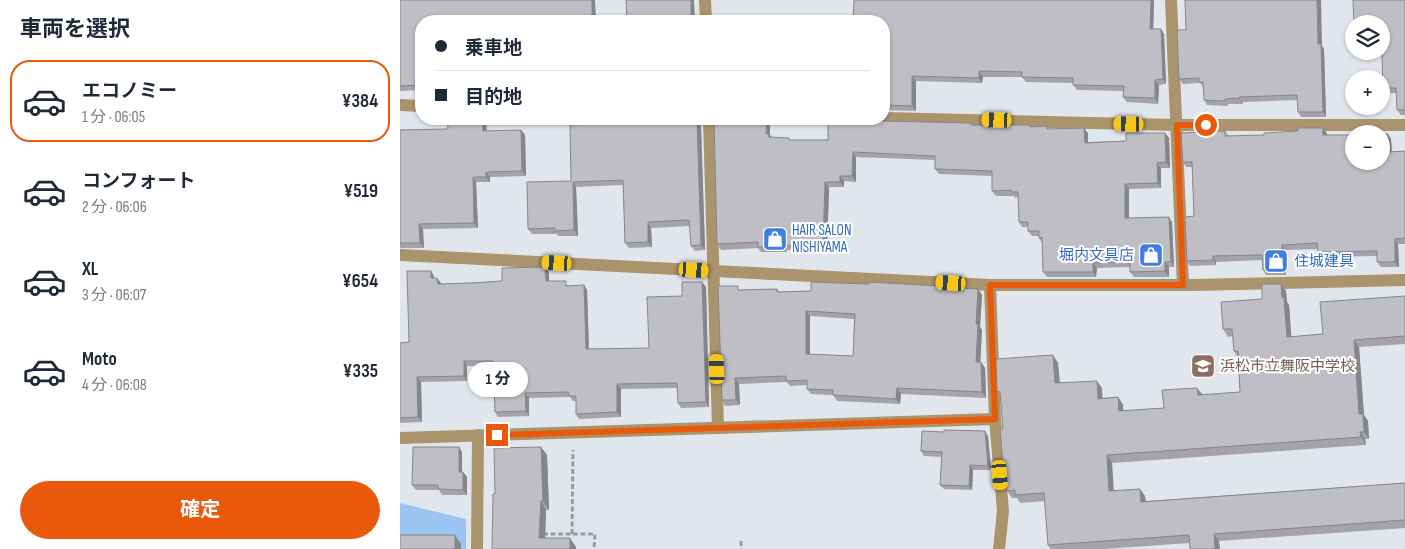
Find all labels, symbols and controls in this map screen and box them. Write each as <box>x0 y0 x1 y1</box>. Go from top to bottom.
map controls <box>1345 15 1390 170</box>
button: layers <box>1345 15 1390 60</box>
text: 車両を選択 <box>20 16 130 43</box>
text: 乗車地 <box>465 37 522 60</box>
button: + <box>1345 70 1390 115</box>
icon: car <box>22 79 67 124</box>
text: エコノミー <box>82 80 177 103</box>
text: 目的地 <box>465 86 522 109</box>
text: ¥384 <box>342 90 378 113</box>
text: 1 分 · 06:05 <box>82 108 145 127</box>
car <box>981 112 1012 128</box>
route start <box>1195 114 1217 136</box>
car <box>1113 116 1144 132</box>
button: − <box>1345 125 1390 170</box>
icon: car <box>22 169 67 214</box>
text: コンフォート <box>82 170 195 193</box>
text: ¥519 <box>343 180 378 203</box>
text: 2 分 · 06:06 <box>82 198 147 217</box>
place label: HAIR SALON NISHIYAMA <box>792 221 852 257</box>
shop icon: HAIR SALON NISHIYAMA <box>762 226 788 252</box>
shop icon: 堀内文具店 <box>1138 242 1164 268</box>
place label: 堀内文具店 <box>1059 246 1134 265</box>
shop icon: 住城建具 <box>1263 248 1289 274</box>
place label: 住城建具 <box>1294 252 1354 271</box>
car <box>541 255 572 271</box>
text: XL <box>82 258 98 281</box>
icon: car <box>22 259 67 304</box>
car <box>678 262 709 278</box>
text: ¥654 <box>342 270 378 293</box>
car <box>935 275 966 291</box>
text: 3 分 · 06:07 <box>82 286 146 305</box>
text: Moto <box>82 348 117 371</box>
icon: car <box>22 349 67 394</box>
school or university icon: 浜松市立舞阪中学校 <box>1190 353 1216 379</box>
car <box>708 354 725 384</box>
place label: 浜松市立舞阪中学校 <box>1220 357 1355 376</box>
text: ¥335 <box>343 360 378 383</box>
callout: 1 分 <box>467 362 527 398</box>
text: 1 分 <box>486 370 510 389</box>
text: 4 分 · 06:08 <box>82 376 147 395</box>
route end <box>486 424 508 446</box>
car <box>991 459 1008 491</box>
button: 確定 <box>20 481 380 539</box>

